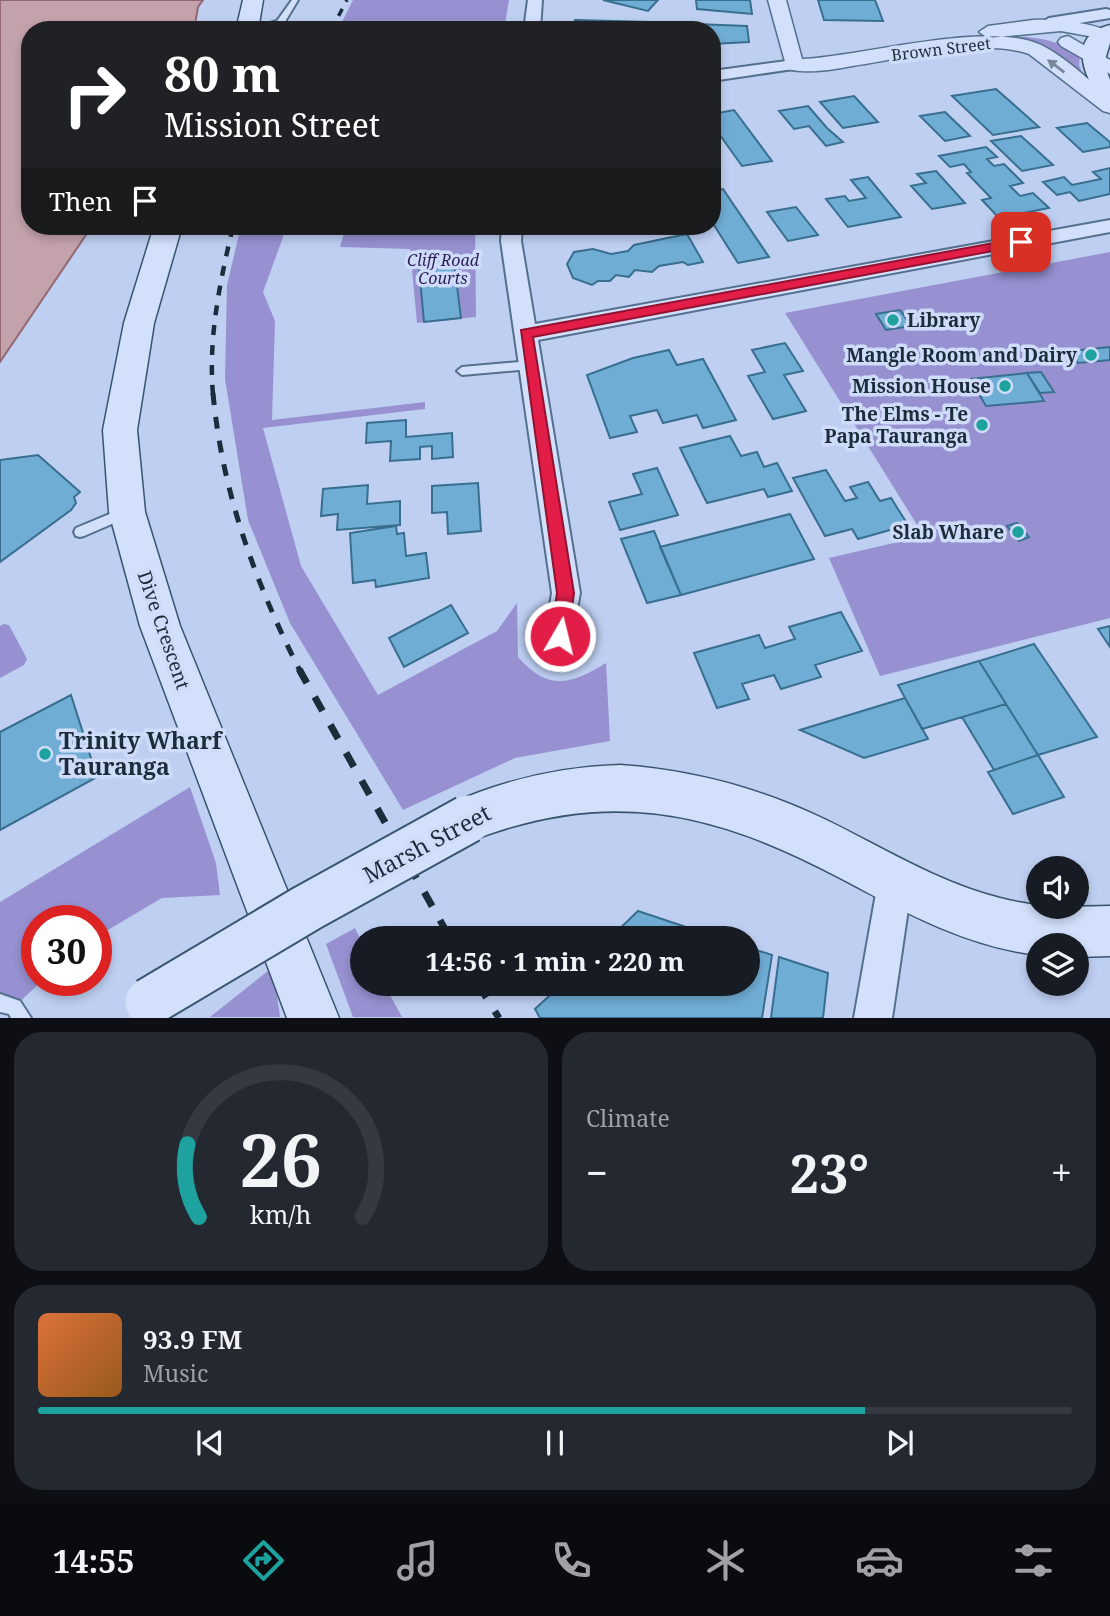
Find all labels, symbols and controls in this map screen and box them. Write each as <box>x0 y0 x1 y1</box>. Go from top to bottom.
street label: Brown Street <box>890 32 992 66</box>
text: 80 m <box>164 40 280 106</box>
icon: right <box>49 49 140 140</box>
one-way arrow <box>1047 59 1065 73</box>
text: Mission Street <box>164 103 380 146</box>
icon: arrive <box>126 182 164 220</box>
text: Then <box>49 183 112 219</box>
pin <box>991 212 1051 272</box>
icon: arrive <box>1002 223 1040 261</box>
park label: Cliff Road Courts <box>407 249 480 289</box>
place label: Library <box>907 307 980 333</box>
marker: Library <box>885 312 901 328</box>
place label: Mangle Room and Dairy <box>846 342 1077 368</box>
marker: Mangle Room and Dairy <box>1083 347 1099 363</box>
place label: Mission House <box>852 373 991 399</box>
marker: Mission House <box>997 378 1013 394</box>
place label: The Elms - Te Papa Tauranga <box>824 401 968 449</box>
marker: The Elms - Te Papa Tauranga <box>974 417 990 433</box>
place label: Slab Whare <box>892 519 1004 545</box>
marker: Slab Whare <box>1010 524 1026 540</box>
street label: Dive Crescent <box>132 567 197 693</box>
position arrow <box>523 599 597 673</box>
place label: Trinity Wharf Tauranga <box>59 724 223 782</box>
marker: Trinity Wharf Tauranga <box>37 746 53 762</box>
street label: Marsh Street <box>357 796 496 890</box>
map controls <box>1026 856 1089 996</box>
button: sound <box>1026 856 1089 919</box>
speed limit sign: 30 <box>21 905 112 996</box>
button: layers <box>1026 933 1089 996</box>
text: 14:56 · 1 min · 220 m <box>425 943 685 979</box>
text: Climate <box>586 1102 670 1134</box>
text: 26 <box>240 1110 322 1209</box>
text: 23° <box>790 1137 869 1208</box>
text: − <box>586 1146 608 1198</box>
text: + <box>1051 1146 1072 1198</box>
text: km/h <box>250 1197 312 1231</box>
text: 93.9 FM <box>143 1321 242 1357</box>
text: Music <box>143 1357 208 1389</box>
icon: previous <box>191 1424 229 1462</box>
icon: pause <box>536 1424 574 1462</box>
icon: next <box>881 1424 919 1462</box>
icon: directions <box>239 1536 288 1585</box>
icon: music <box>393 1536 442 1585</box>
icon: phone <box>547 1536 596 1585</box>
icon: climate <box>701 1536 750 1585</box>
icon: car <box>855 1536 904 1585</box>
icon: filters <box>1009 1536 1058 1585</box>
text: 14:55 <box>52 1539 134 1582</box>

